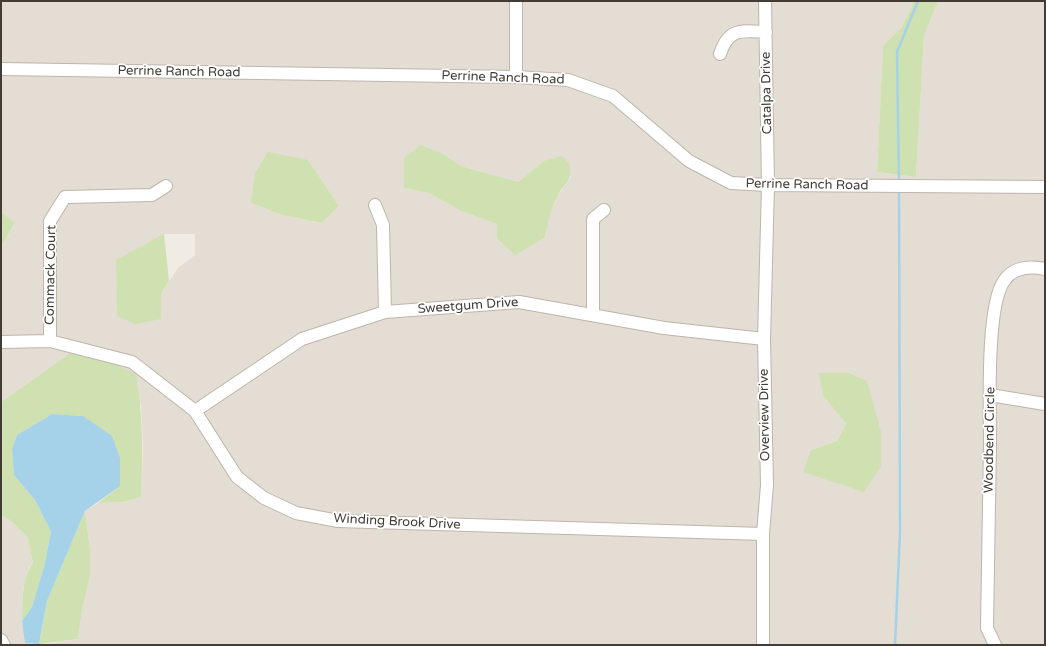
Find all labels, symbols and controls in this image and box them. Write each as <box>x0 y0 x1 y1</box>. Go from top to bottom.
street label: Catalpa Drive <box>758 52 776 134</box>
street label: Perrine Ranch Road <box>117 63 241 81</box>
street label: Perrine Ranch Road <box>441 68 565 88</box>
street label: Perrine Ranch Road <box>745 176 869 194</box>
street label: Commack Court <box>42 225 60 325</box>
street label: Sweetgum Drive <box>417 295 519 317</box>
street label: Overview Drive <box>756 368 774 462</box>
street label: Woodbend Circle <box>981 387 999 493</box>
street label: Winding Brook Drive <box>333 511 461 533</box>

